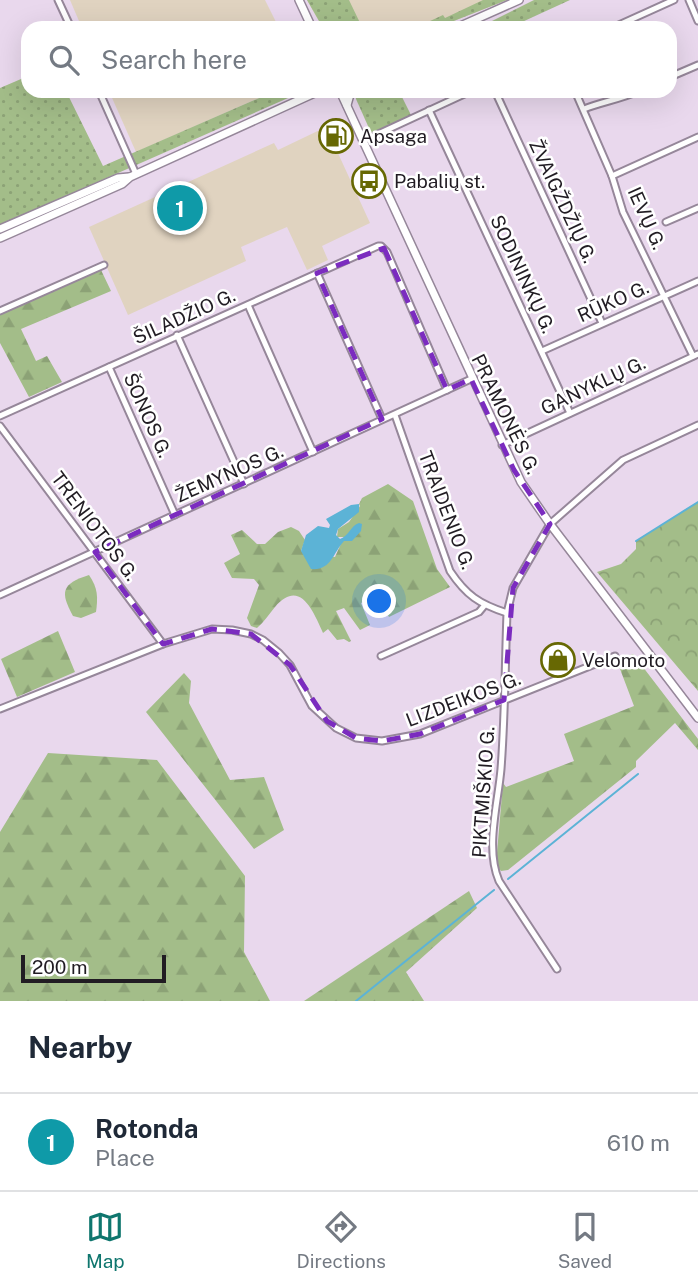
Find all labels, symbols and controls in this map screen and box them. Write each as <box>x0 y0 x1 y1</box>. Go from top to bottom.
search box <box>21 21 677 98</box>
icon: search <box>45 41 83 79</box>
text: Search here <box>101 44 247 75</box>
fuel station icon: Apsaga <box>317 117 355 155</box>
place label: Apsaga <box>360 125 427 147</box>
street label: ŽVAIGŽDŽIŲ G. <box>525 136 601 266</box>
bus stop icon: Pabalių st. <box>350 162 388 200</box>
place label: Pabalių st. <box>394 170 485 192</box>
pin: 1 <box>157 182 203 234</box>
street label: IEVŲ G. <box>624 183 670 253</box>
street label: SODININKŲ G. <box>486 211 560 337</box>
street label: RŪKO G. <box>574 276 652 326</box>
street label: ŠILADŽIO G. <box>130 284 238 348</box>
street label: PRAMONĖS G. <box>467 350 545 478</box>
street label: GANYKLŲ G. <box>537 351 649 419</box>
street label: ŠONOS G. <box>120 369 176 461</box>
street label: ŽEMYNOS G. <box>171 439 287 507</box>
street label: TRAIDENIO G. <box>414 448 480 572</box>
street label: TRENIOTOS G. <box>47 467 143 585</box>
your location <box>362 584 396 618</box>
shop icon: Velomoto <box>539 641 577 679</box>
place label: Velomoto <box>582 649 665 671</box>
street label: LIZDEIKOS G. <box>402 667 524 731</box>
street label: PIKTMIŠKIO G. <box>467 726 499 858</box>
scale bar <box>21 952 166 984</box>
text: 200 m <box>32 956 88 978</box>
text: Nearby <box>28 1029 132 1065</box>
text: Rotonda <box>95 1113 198 1144</box>
text: 1 <box>46 1129 56 1156</box>
text: 610 m <box>607 1129 670 1156</box>
text: Place <box>95 1144 155 1171</box>
tab: Map <box>86 1208 125 1272</box>
tab: Directions <box>297 1208 386 1272</box>
tab: Saved <box>558 1208 612 1272</box>

